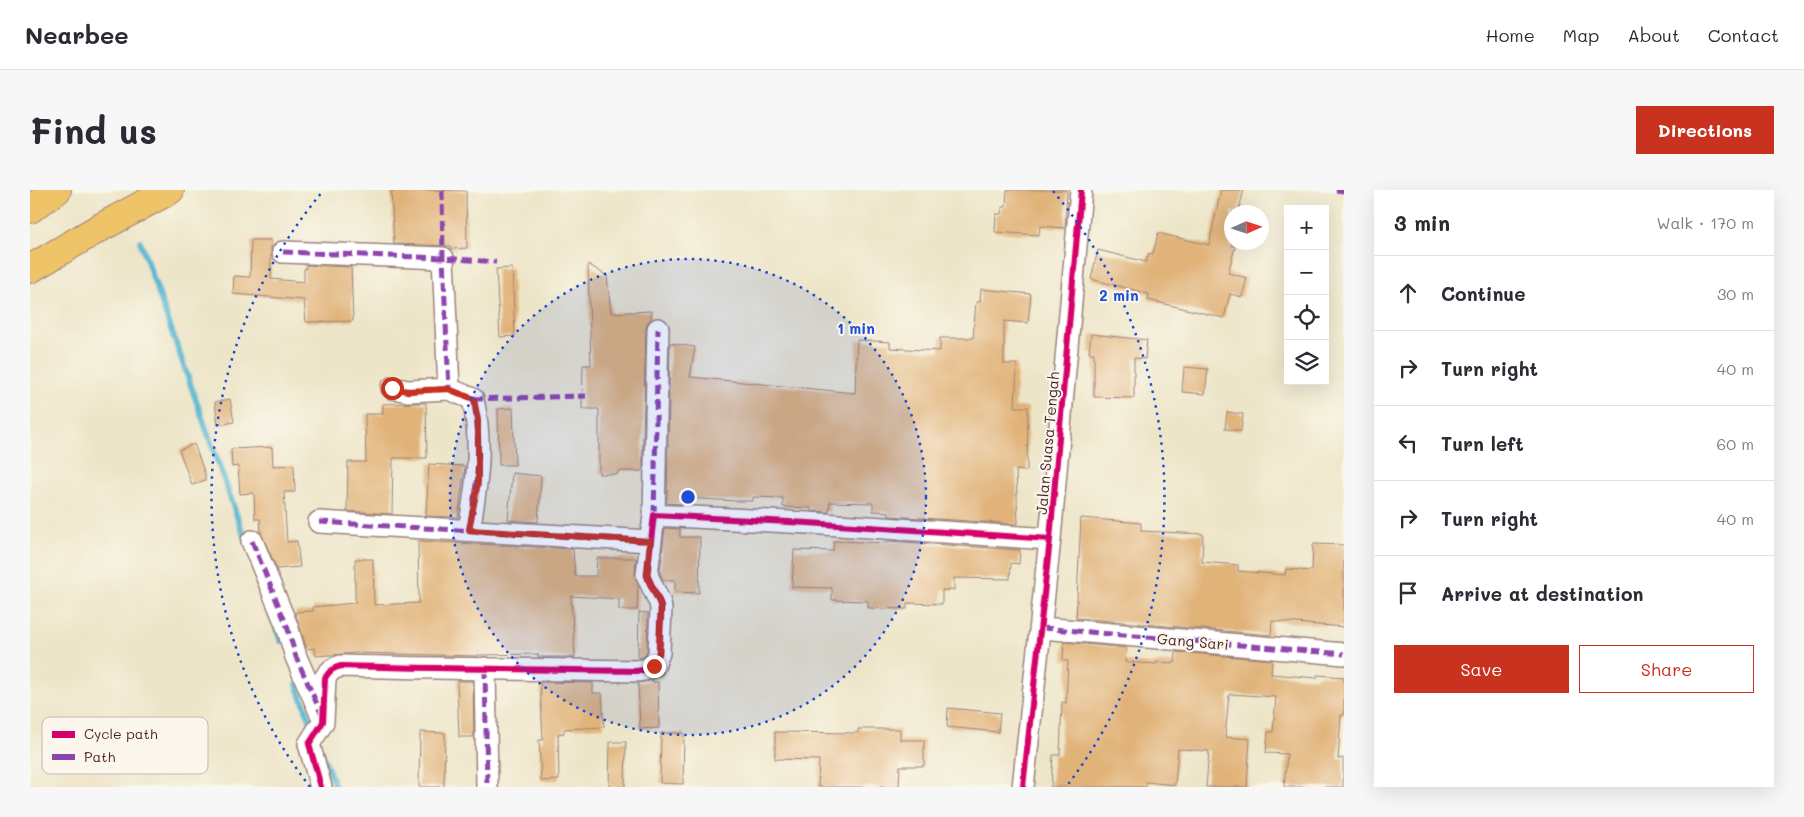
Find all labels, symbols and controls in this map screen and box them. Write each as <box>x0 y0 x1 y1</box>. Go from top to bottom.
text: Nearbee <box>25 19 129 50</box>
text: Home <box>1486 23 1535 47</box>
text: Map <box>1563 23 1599 47</box>
text: About <box>1627 23 1680 47</box>
text: Contact <box>1708 23 1779 47</box>
button: Directions <box>1636 106 1774 154</box>
text: Find us <box>30 107 157 153</box>
north arrow <box>1224 205 1269 250</box>
map controls <box>1284 205 1329 385</box>
button: + <box>1284 205 1329 250</box>
text: 3 min <box>1394 209 1450 236</box>
text: Walk · 170 m <box>1656 212 1754 233</box>
button: − <box>1284 250 1329 295</box>
icon: ahead <box>1394 279 1422 307</box>
text: Continue <box>1441 281 1526 306</box>
text: 30 m <box>1717 283 1754 304</box>
text: 2 min <box>1099 285 1139 305</box>
button: locate <box>1284 295 1329 340</box>
text: 1 min <box>837 318 875 338</box>
button: layers <box>1284 340 1329 385</box>
icon: right <box>1394 354 1422 382</box>
text: Turn right <box>1441 356 1538 381</box>
text: 40 m <box>1717 358 1754 379</box>
street label: Jalan Suasa Tengah <box>1031 371 1063 515</box>
route start <box>381 377 404 400</box>
icon: left <box>1394 429 1422 457</box>
text: Turn left <box>1441 431 1524 456</box>
text: 60 m <box>1717 433 1754 454</box>
centre of rings <box>679 488 697 506</box>
icon: right <box>1394 504 1422 532</box>
text: Turn right <box>1441 506 1538 531</box>
text: 40 m <box>1717 508 1754 529</box>
icon: arrive <box>1394 579 1422 607</box>
text: Arrive at destination <box>1441 581 1644 606</box>
street label: Gang Sari <box>1156 628 1230 654</box>
button: Save <box>1394 645 1569 693</box>
button: Share <box>1579 645 1754 693</box>
route end <box>643 655 666 678</box>
legend <box>42 717 208 774</box>
text: Cycle path <box>84 724 158 743</box>
text: Path <box>84 747 115 766</box>

